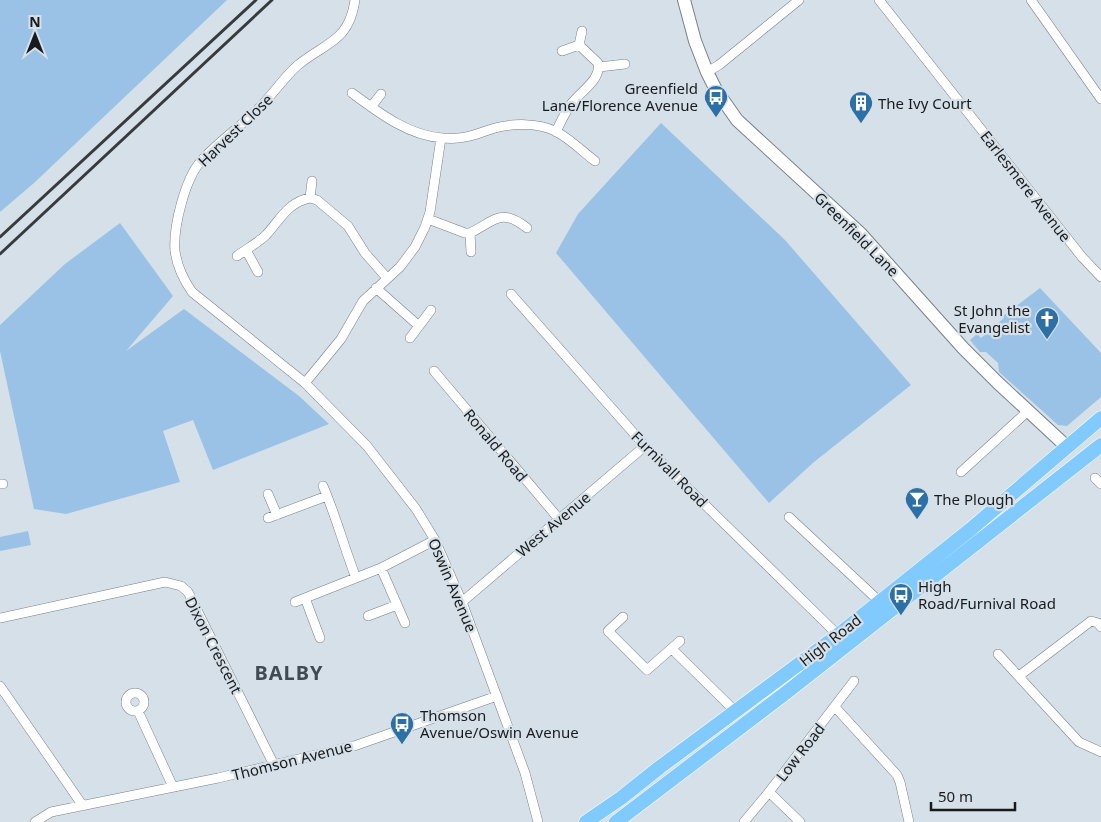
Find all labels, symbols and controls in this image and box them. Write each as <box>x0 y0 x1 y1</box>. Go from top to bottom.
north arrow <box>10 10 60 60</box>
text: N <box>29 12 41 31</box>
place label: Greenfield Lane/Florence Avenue <box>542 78 698 115</box>
bus stop icon: Greenfield Lane/Florence Avenue <box>703 84 729 118</box>
street label: Harvest Close <box>193 89 277 171</box>
building icon: The Ivy Court <box>848 90 874 124</box>
place label: The Ivy Court <box>878 93 972 113</box>
street label: Earlesmere Avenue <box>976 126 1076 246</box>
street label: Greenfield Lane <box>811 188 903 280</box>
place label: St John the Evangelist <box>954 300 1031 337</box>
church icon: St John the Evangelist <box>1034 306 1060 340</box>
street label: Ronald Road <box>460 404 532 486</box>
street label: Furnivall Road <box>628 427 712 511</box>
bar icon: The Plough <box>904 486 930 520</box>
street label: West Avenue <box>512 487 594 561</box>
place label: The Plough <box>934 489 1014 509</box>
street label: Oswin Avenue <box>424 535 482 635</box>
place label: High Road/Furnival Road <box>918 576 1056 613</box>
bus stop icon: High Road/Furnival Road <box>888 582 914 616</box>
street label: Dixon Crescent <box>181 593 247 697</box>
street label: High Road <box>795 610 865 670</box>
district label: BALBY <box>254 659 324 686</box>
place label: Thomson Avenue/Oswin Avenue <box>420 705 579 742</box>
bus stop icon: Thomson Avenue/Oswin Avenue <box>389 711 415 745</box>
street label: Low Road <box>771 719 829 785</box>
street label: Thomson Avenue <box>230 735 354 785</box>
scale bar <box>931 780 1015 812</box>
text: 50 m <box>938 786 973 806</box>

